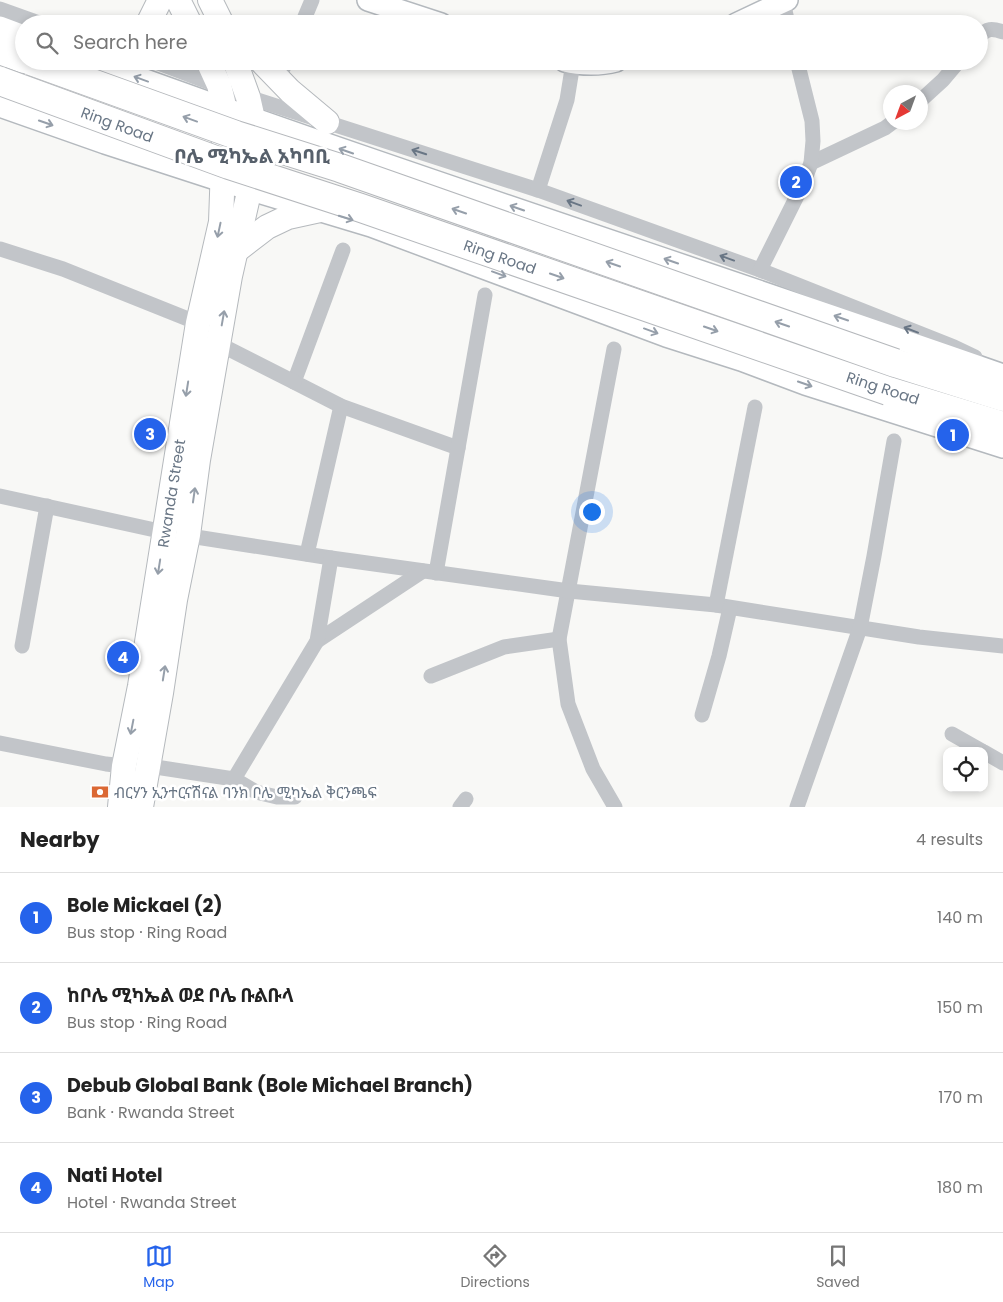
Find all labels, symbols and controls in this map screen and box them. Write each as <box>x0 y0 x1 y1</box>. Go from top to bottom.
search box <box>15 15 988 70</box>
icon: search <box>33 29 61 57</box>
text: Search here <box>73 29 187 56</box>
one-way arrow <box>134 74 149 83</box>
north arrow <box>883 85 928 130</box>
street label: Ring Road <box>78 101 156 147</box>
one-way arrow <box>183 114 199 123</box>
one-way arrow <box>38 118 54 128</box>
district label: ቦሌ ሚካኤል አካባቢ <box>174 142 330 170</box>
one-way arrow <box>339 145 355 155</box>
one-way arrow <box>412 147 428 156</box>
pin: 2 <box>780 163 812 201</box>
one-way arrow <box>566 198 582 207</box>
one-way arrow <box>509 203 525 213</box>
one-way arrow <box>451 205 467 215</box>
one-way arrow <box>338 214 354 224</box>
one-way arrow <box>214 221 223 237</box>
street label: Ring Road <box>461 234 539 279</box>
one-way arrow <box>719 253 735 262</box>
one-way arrow <box>663 255 679 265</box>
one-way arrow <box>605 259 621 268</box>
one-way arrow <box>491 270 506 279</box>
one-way arrow <box>549 272 564 281</box>
one-way arrow <box>219 310 229 326</box>
one-way arrow <box>834 313 850 322</box>
one-way arrow <box>775 319 791 328</box>
one-way arrow <box>904 324 919 334</box>
one-way arrow <box>702 325 718 334</box>
one-way arrow <box>644 327 659 336</box>
street label: Ring Road <box>844 366 922 410</box>
one-way arrow <box>797 380 812 389</box>
one-way arrow <box>182 381 192 397</box>
pin: 3 <box>134 415 166 453</box>
pin: 1 <box>937 416 969 454</box>
street label: Rwanda Street <box>152 438 190 549</box>
one-way arrow <box>189 488 199 504</box>
your location <box>579 499 605 525</box>
one-way arrow <box>153 558 163 574</box>
pin: 4 <box>107 638 139 676</box>
one-way arrow <box>159 665 169 681</box>
one-way arrow <box>126 719 136 735</box>
map controls <box>943 747 988 792</box>
button: locate <box>943 747 988 792</box>
bank icon: ብርሃን ኢንተርናሽናል ባንክ ቦሌ ሚካኤል ቅርንጫፍ <box>90 782 110 802</box>
place label: ብርሃን ኢንተርናሽናል ባንክ ቦሌ ሚካኤል ቅርንጫፍ <box>114 782 377 803</box>
text: Nearby <box>20 825 100 854</box>
text: 4 results <box>916 828 983 851</box>
text: Bole Mickael (2) <box>67 892 222 919</box>
text: 1 <box>33 906 39 929</box>
text: 140 m <box>937 906 983 929</box>
text: Bus stop · Ring Road <box>67 921 227 944</box>
text: ከቦሌ ሚካኤል ወደ ቦሌ ቡልቡላ <box>67 982 294 1009</box>
text: 2 <box>31 996 41 1019</box>
text: 150 m <box>937 996 983 1019</box>
text: Bus stop · Ring Road <box>67 1011 227 1034</box>
text: Debub Global Bank (Bole Michael Branch) <box>67 1072 473 1099</box>
text: 3 <box>31 1086 41 1109</box>
text: 170 m <box>938 1086 983 1109</box>
text: Bank · Rwanda Street <box>67 1101 235 1124</box>
text: Nati Hotel <box>67 1162 163 1189</box>
text: 4 <box>31 1176 41 1199</box>
text: 180 m <box>937 1176 983 1199</box>
text: Hotel · Rwanda Street <box>67 1191 237 1214</box>
tab: Map <box>143 1242 174 1293</box>
tab: Directions <box>460 1242 530 1293</box>
tab: Saved <box>816 1242 860 1293</box>

